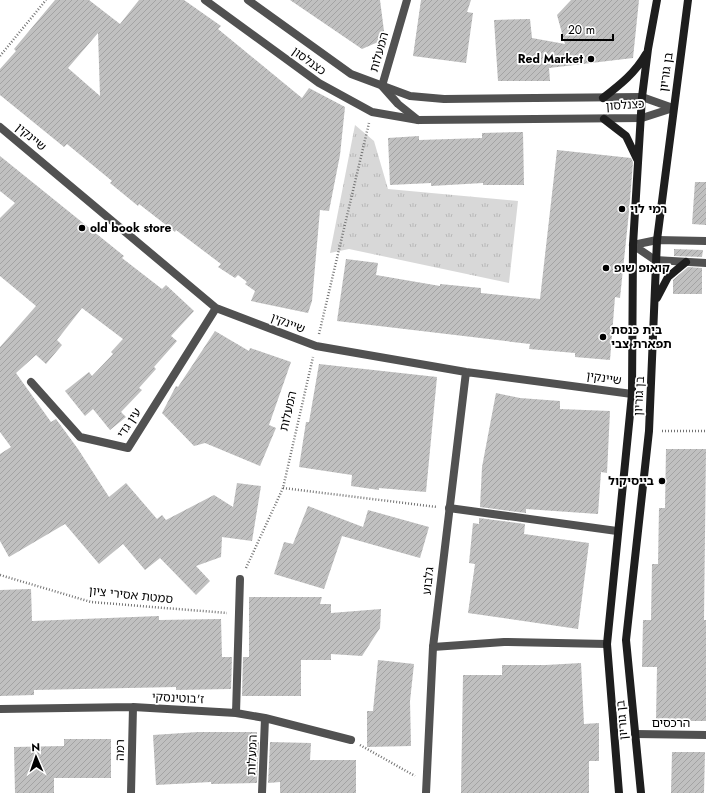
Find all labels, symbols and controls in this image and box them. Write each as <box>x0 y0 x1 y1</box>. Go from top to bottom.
scale bar <box>562 16 613 42</box>
text: 20 m <box>568 21 595 39</box>
street label: המעלות <box>365 30 393 74</box>
street label: כצנלסון <box>288 42 330 80</box>
place label: Red Market <box>518 50 583 68</box>
street label: בן גוריון <box>654 51 678 93</box>
marker: Red Market <box>586 54 596 64</box>
street label: כצנלסון <box>605 95 645 115</box>
street label: שיינקין <box>12 119 50 155</box>
place label: רמי לוי <box>630 200 667 218</box>
marker: רמי לוי <box>617 204 627 214</box>
place label: old book store <box>90 219 172 237</box>
marker: old book store <box>77 223 87 233</box>
place label: קואופ שופ <box>614 259 670 277</box>
marker: קואופ שופ <box>601 263 611 273</box>
street label: שיינקין <box>268 308 308 338</box>
place label: בית כנסת תפארת צבי <box>611 321 672 353</box>
marker: בית כנסת תפארת צבי <box>598 332 608 342</box>
street label: שיינקין <box>585 367 623 389</box>
street label: בן גוריון <box>629 376 649 416</box>
street label: המעלות <box>275 389 301 433</box>
street label: עין גדי <box>112 404 146 442</box>
place label: בייסיקול <box>608 472 654 490</box>
marker: בייסיקול <box>657 476 667 486</box>
street label: גלבוע <box>418 566 438 596</box>
street label: סמטת אסירי ציון <box>88 582 174 608</box>
street label: ז'בוטינסקי <box>151 688 205 708</box>
street label: בן גוריון <box>611 699 633 741</box>
street label: הרכסים <box>652 714 690 732</box>
street label: המעלות <box>242 734 262 776</box>
north arrow <box>16 737 56 777</box>
text: N <box>31 739 40 755</box>
street label: רמה <box>111 739 129 761</box>

